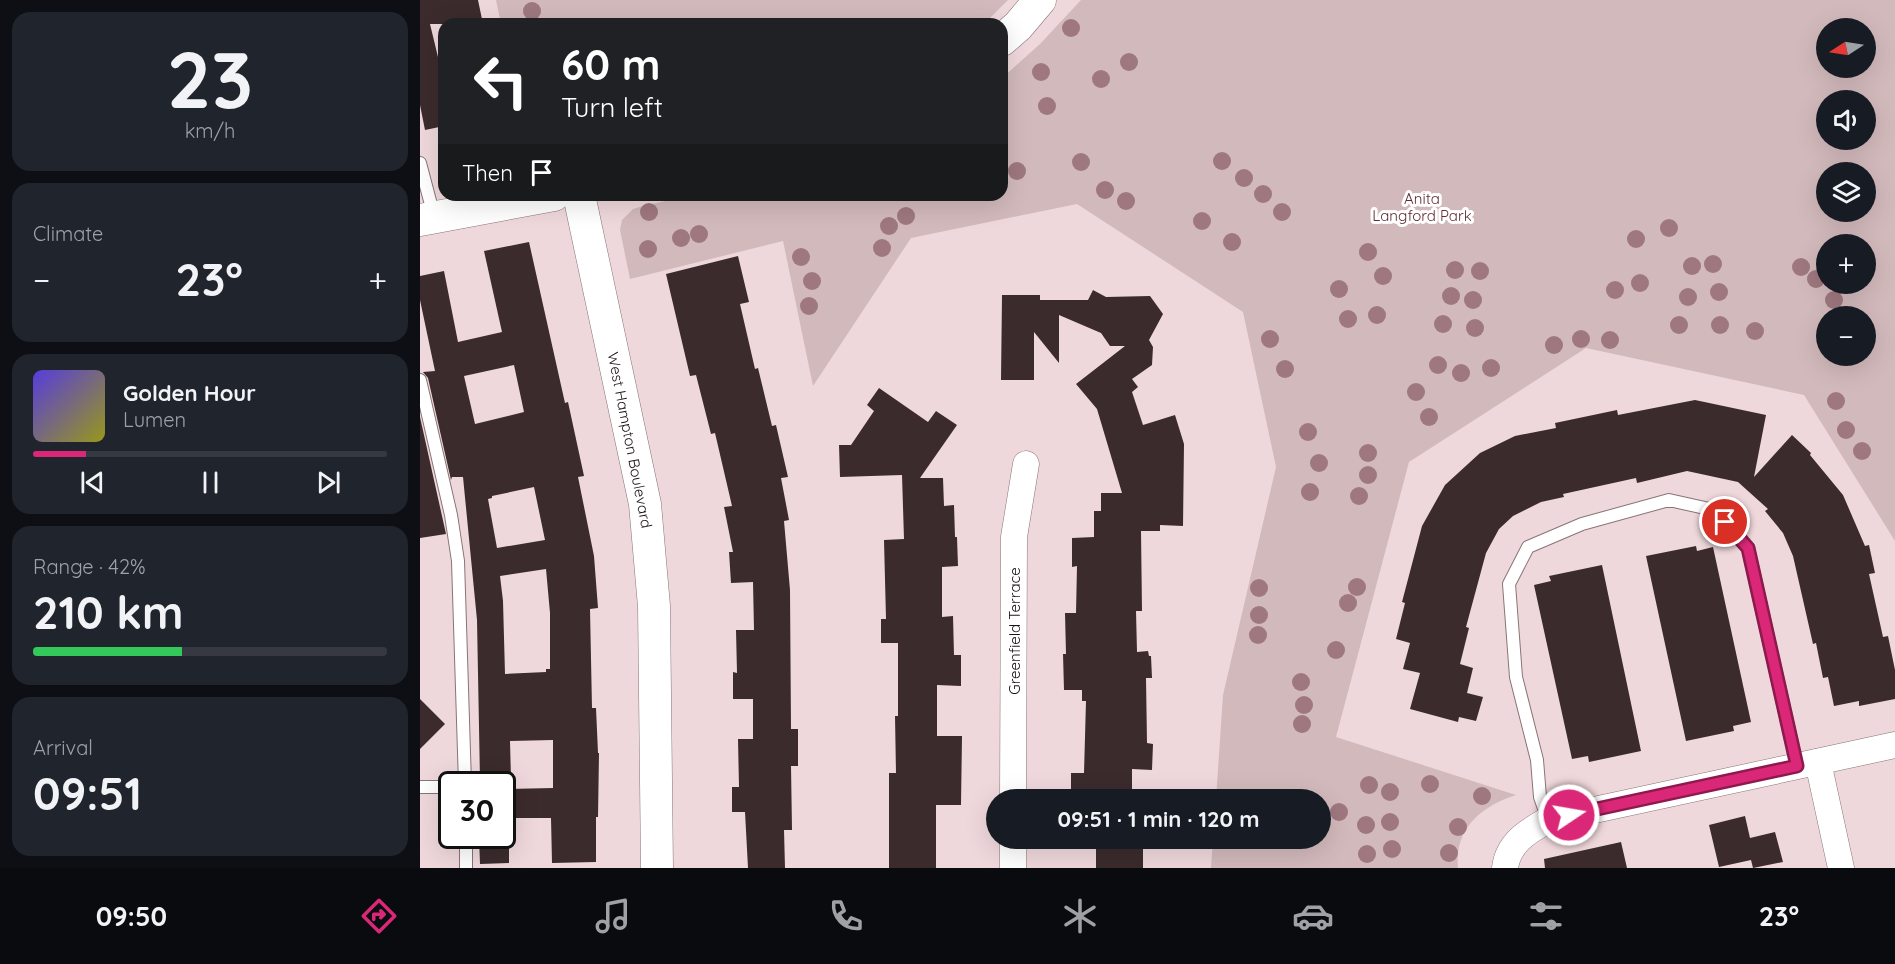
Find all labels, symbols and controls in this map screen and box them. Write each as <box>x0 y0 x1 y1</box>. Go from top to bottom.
north arrow <box>1816 18 1876 78</box>
map controls <box>1816 18 1876 366</box>
text: 23 <box>167 30 253 128</box>
text: 60 m <box>561 38 661 91</box>
icon: left <box>462 42 540 120</box>
text: Turn left <box>561 90 663 124</box>
button: sound <box>1816 90 1876 150</box>
text: km/h <box>185 118 235 143</box>
icon: arrive <box>525 156 558 189</box>
text: Then <box>462 159 513 187</box>
button: layers <box>1816 162 1876 222</box>
park label: Anita Langford Park <box>1372 189 1472 225</box>
text: Climate <box>33 221 103 246</box>
button: + <box>1816 234 1876 294</box>
text: 23° <box>176 251 243 307</box>
text: − <box>33 259 50 300</box>
text: + <box>368 259 387 300</box>
button: − <box>1816 306 1876 366</box>
street label: West Hampton Boulevard <box>604 350 656 530</box>
text: Golden Hour <box>123 379 256 407</box>
text: Lumen <box>123 407 186 432</box>
icon: previous <box>76 466 109 499</box>
icon: pause <box>194 466 227 499</box>
icon: next <box>312 466 345 499</box>
pin <box>1699 496 1750 547</box>
icon: arrive <box>1708 505 1741 538</box>
text: Range · 42% <box>33 554 146 579</box>
street label: Greenfield Terrace <box>1005 567 1024 695</box>
text: 210 km <box>33 584 183 640</box>
text: Arrival <box>33 735 93 760</box>
text: 09:51 <box>33 765 142 821</box>
speed limit sign: 30 <box>438 771 516 849</box>
position arrow <box>1537 783 1601 847</box>
text: 09:51 · 1 min · 120 m <box>1058 805 1259 833</box>
icon: directions <box>358 895 400 937</box>
icon: music <box>592 895 634 937</box>
icon: phone <box>825 895 867 937</box>
icon: climate <box>1059 895 1101 937</box>
icon: car <box>1292 895 1334 937</box>
icon: filters <box>1525 895 1567 937</box>
text: 09:50 <box>96 899 167 933</box>
text: 23° <box>1759 899 1799 933</box>

